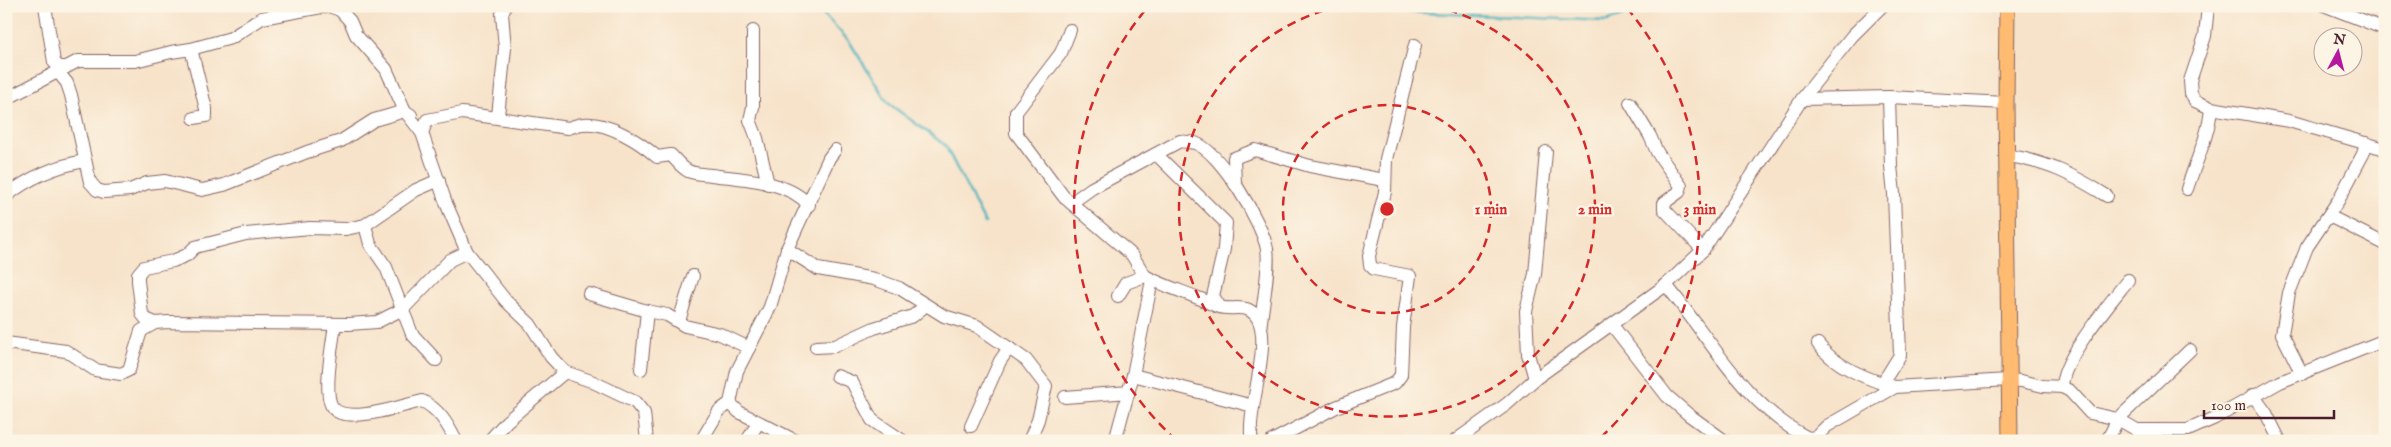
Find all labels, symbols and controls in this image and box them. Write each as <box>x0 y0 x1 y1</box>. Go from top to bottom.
north arrow <box>2314 28 2364 78</box>
text: N <box>2331 30 2347 50</box>
centre of rings <box>1378 200 1396 218</box>
text: 1 min <box>1475 200 1507 219</box>
text: 2 min <box>1578 200 1612 219</box>
text: 3 min <box>1684 200 1716 219</box>
scale bar <box>2204 387 2334 419</box>
text: 100 m <box>2211 396 2247 415</box>

